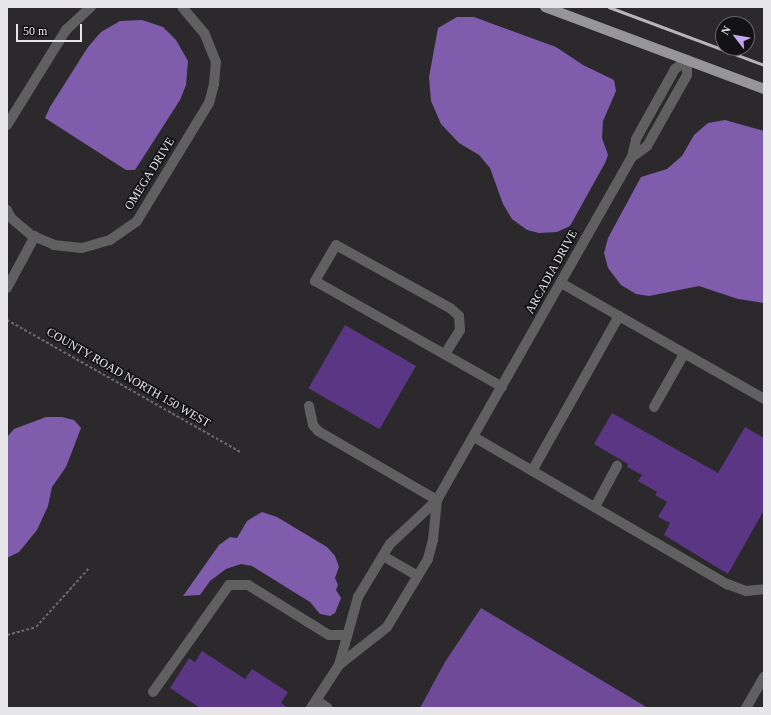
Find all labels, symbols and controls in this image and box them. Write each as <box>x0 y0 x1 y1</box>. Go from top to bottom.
scale bar <box>18 16 84 42</box>
north arrow <box>715 16 755 56</box>
text: 50 m <box>23 24 47 38</box>
text: N <box>718 24 733 37</box>
street label: OMEGA DRIVE <box>122 135 178 213</box>
street label: ARCADIA DRIVE <box>523 227 581 317</box>
street label: COUNTY ROAD NORTH 150 WEST <box>43 325 213 431</box>

